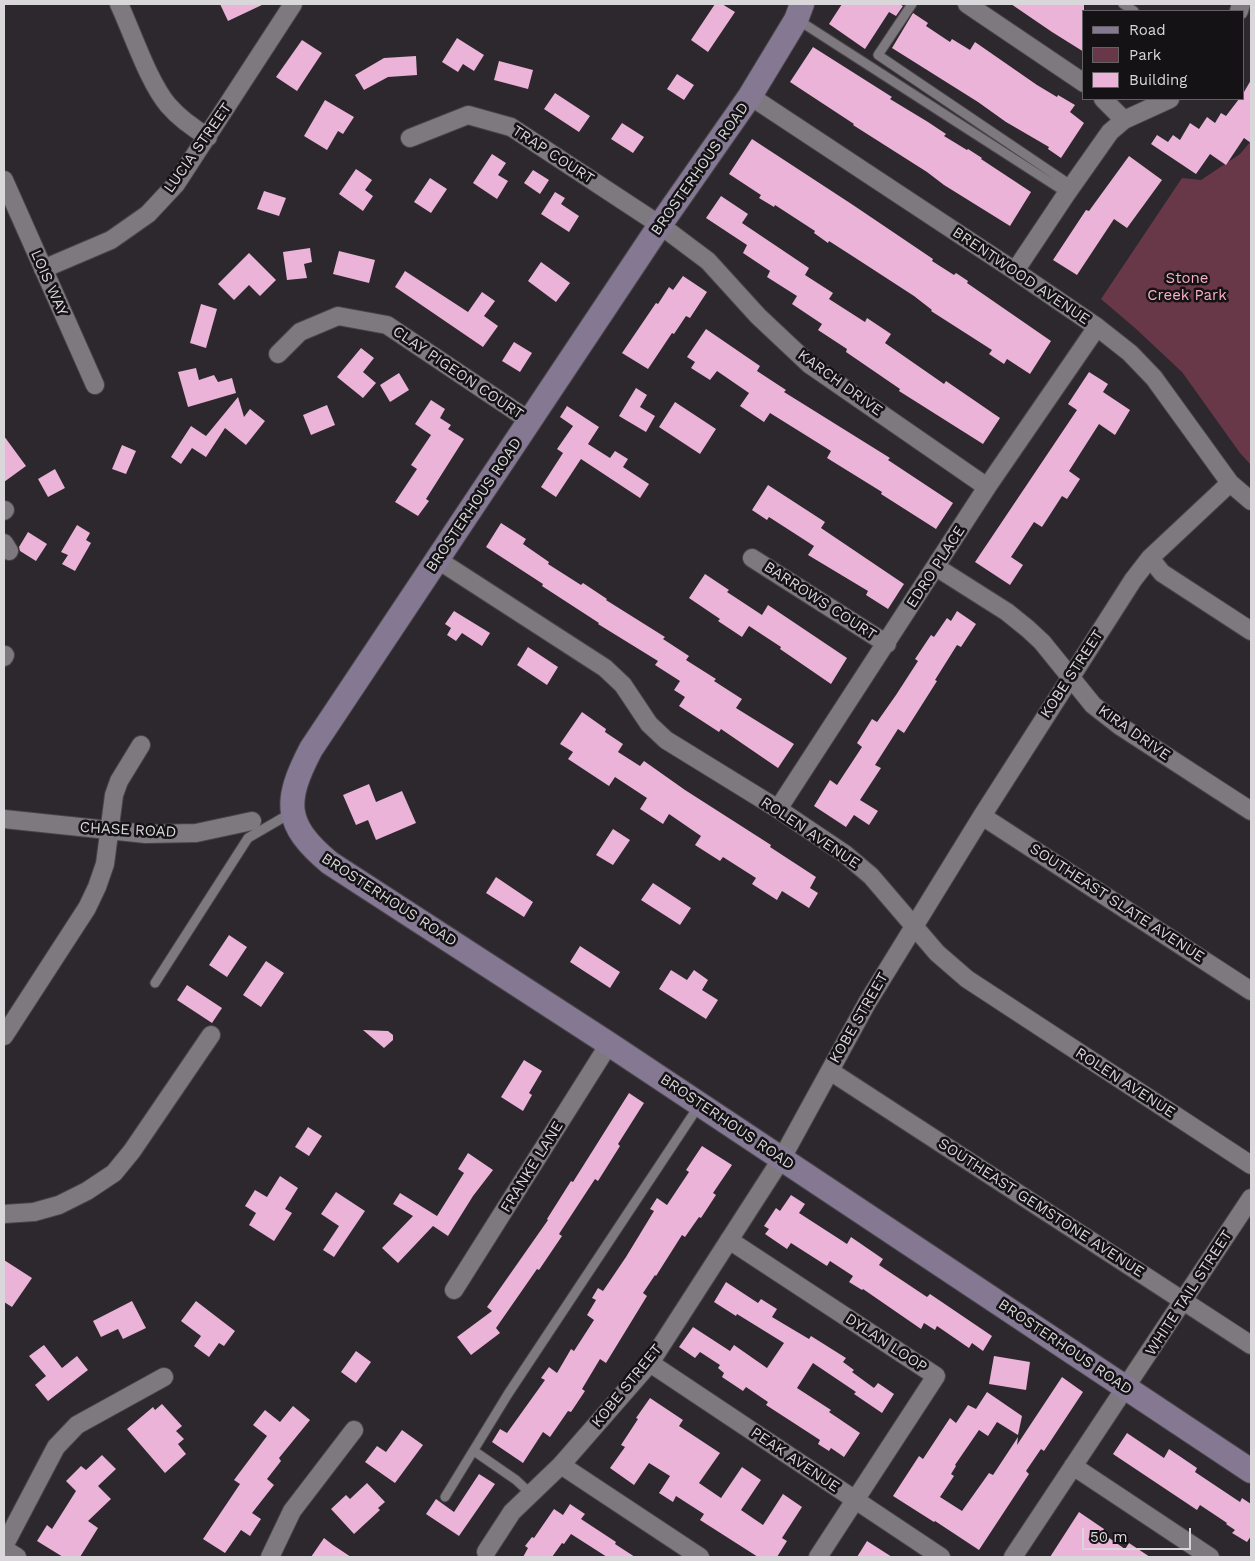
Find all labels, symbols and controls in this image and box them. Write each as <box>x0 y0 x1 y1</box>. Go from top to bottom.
legend <box>1082 10 1245 100</box>
text: Road <box>1129 21 1166 39</box>
text: Park <box>1129 46 1161 64</box>
text: Building <box>1129 71 1187 89</box>
street label: BROSTERHOUS ROAD <box>647 99 753 239</box>
street label: LUCIA STREET <box>160 100 236 196</box>
street label: TRAP COURT <box>509 122 597 188</box>
street label: BRENTWOOD AVENUE <box>949 223 1093 329</box>
street label: LOIS WAY <box>26 247 72 319</box>
park label: Stone Creek Park <box>1147 270 1227 305</box>
street label: CLAY PIGEON COURT <box>389 323 527 423</box>
street label: KARCH DRIVE <box>794 346 886 420</box>
street label: BROSTERHOUS ROAD <box>422 435 526 575</box>
street label: EDRO PLACE <box>903 523 969 611</box>
street label: BARROWS COURT <box>760 558 880 644</box>
street label: KOBE STREET <box>1037 627 1107 721</box>
street label: KIRA DRIVE <box>1095 702 1173 764</box>
street label: ROLEN AVENUE <box>757 793 863 873</box>
street label: CHASE ROAD <box>79 818 177 842</box>
street label: SOUTHEAST SLATE AVENUE <box>1026 840 1208 966</box>
street label: BROSTERHOUS ROAD <box>318 849 460 951</box>
street label: KOBE STREET <box>826 970 892 1066</box>
street label: ROLEN AVENUE <box>1072 1044 1178 1122</box>
street label: BROSTERHOUS ROAD <box>657 1070 797 1174</box>
street label: FRANKE LANE <box>497 1118 567 1216</box>
street label: SOUTHEAST GEMSTONE AVENUE <box>935 1135 1147 1281</box>
street label: WHITE TAIL STREET <box>1142 1227 1236 1359</box>
street label: BROSTERHOUS ROAD <box>995 1295 1135 1399</box>
street label: DYLAN LOOP <box>842 1310 930 1376</box>
street label: KOBE STREET <box>588 1341 666 1431</box>
street label: PEAK AVENUE <box>747 1424 843 1496</box>
scale bar <box>1085 1518 1194 1550</box>
text: 50 m <box>1090 1528 1127 1546</box>

